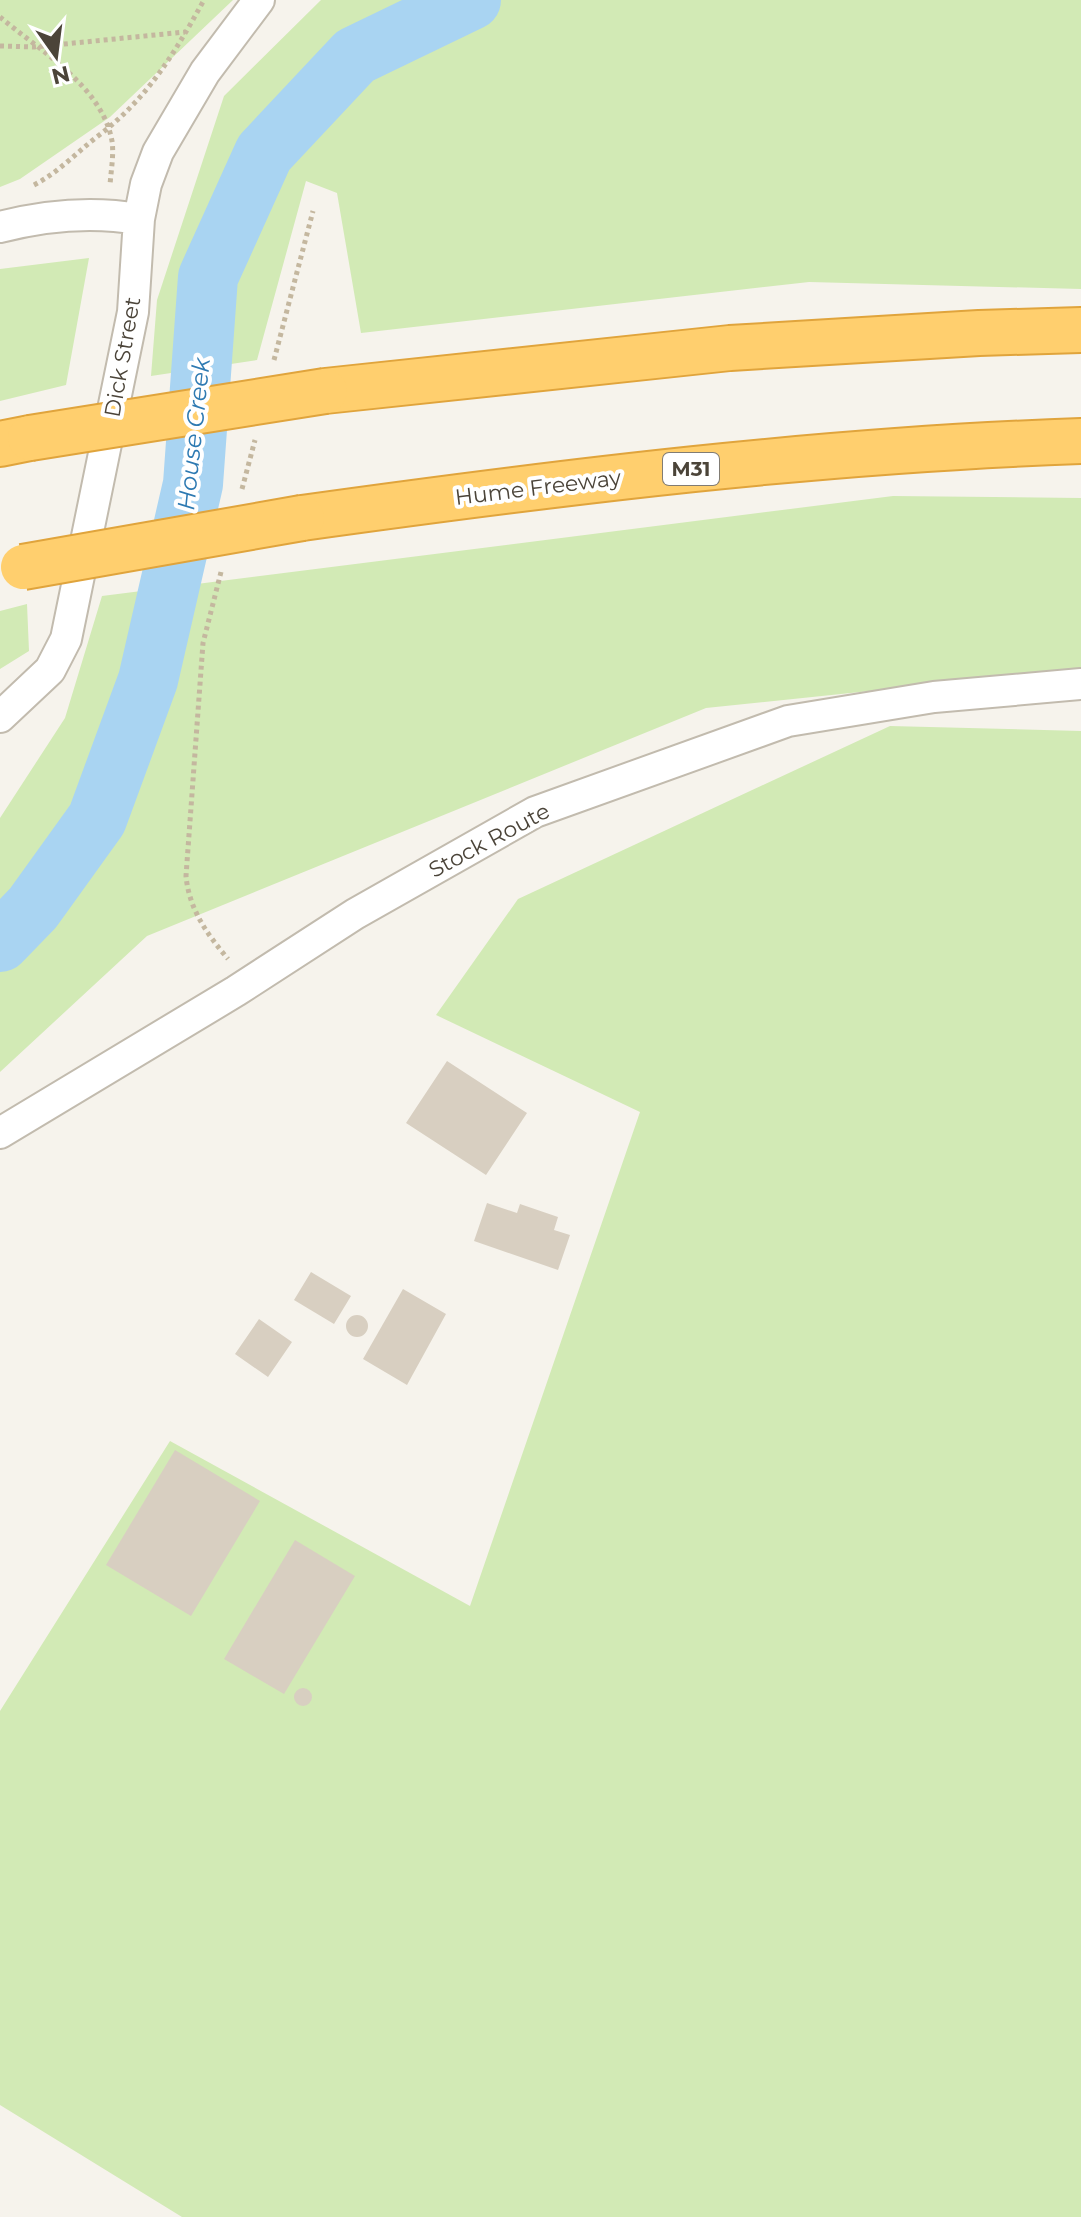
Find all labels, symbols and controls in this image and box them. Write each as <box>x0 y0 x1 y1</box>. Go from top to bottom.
north arrow <box>16 16 96 96</box>
text: N <box>49 60 73 90</box>
street label: Dick Street <box>99 295 146 419</box>
water label: House Creek <box>171 355 216 512</box>
road number: M31 <box>663 453 719 485</box>
street label: Hume Freeway <box>454 464 623 511</box>
street label: Stock Route <box>424 797 554 884</box>

